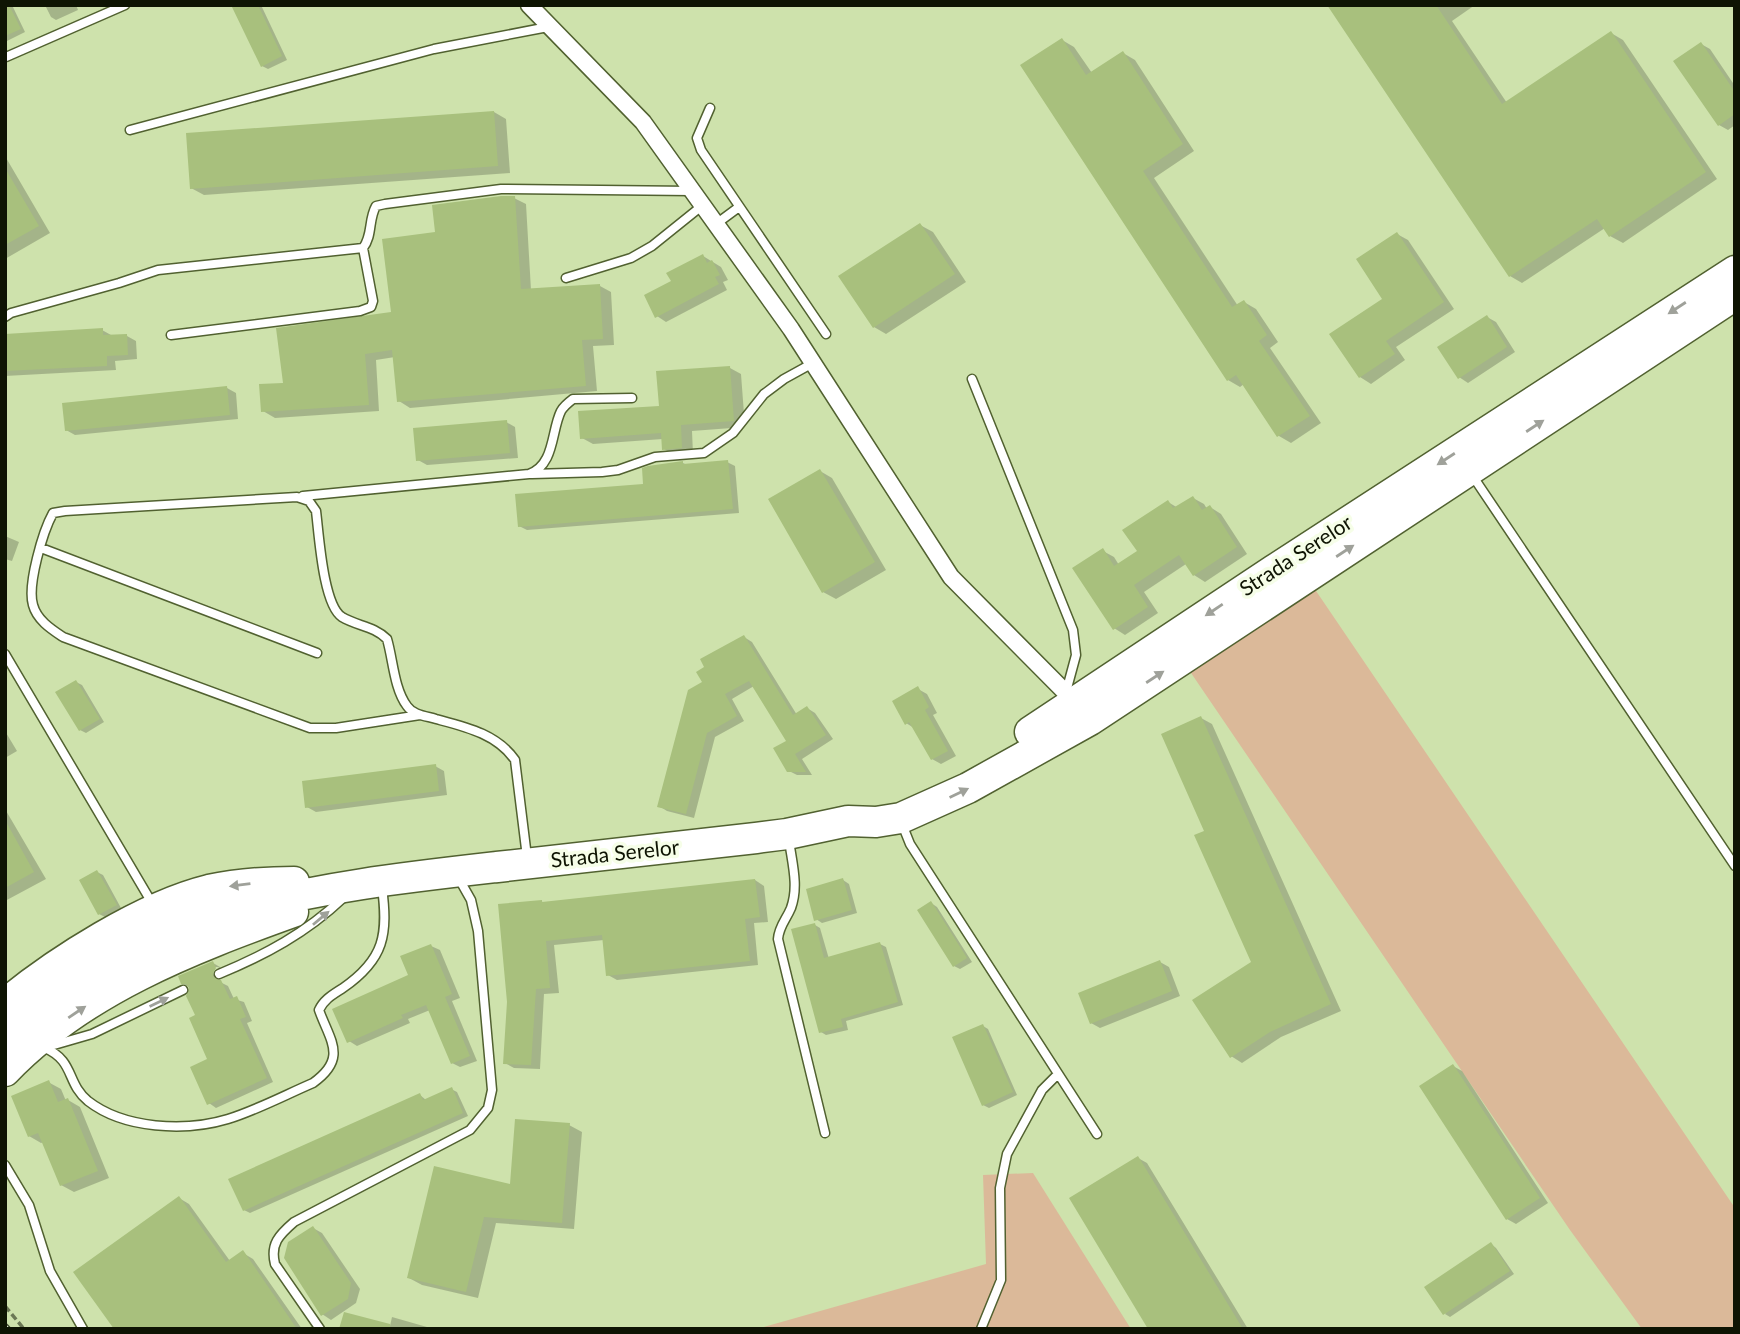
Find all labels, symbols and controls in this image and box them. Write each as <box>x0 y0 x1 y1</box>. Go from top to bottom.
one-way arrow <box>1668 301 1687 314</box>
one-way arrow <box>1525 420 1544 433</box>
one-way arrow <box>1436 452 1455 465</box>
street label: Strada Serelor <box>1234 509 1356 600</box>
one-way arrow <box>1335 545 1354 558</box>
one-way arrow <box>1205 603 1224 616</box>
one-way arrow <box>1146 670 1164 684</box>
one-way arrow <box>949 787 969 798</box>
street label: Strada Serelor <box>549 833 681 872</box>
one-way arrow <box>229 880 251 891</box>
one-way arrow <box>312 911 329 926</box>
one-way arrow <box>149 996 169 1007</box>
one-way arrow <box>68 1005 86 1019</box>

